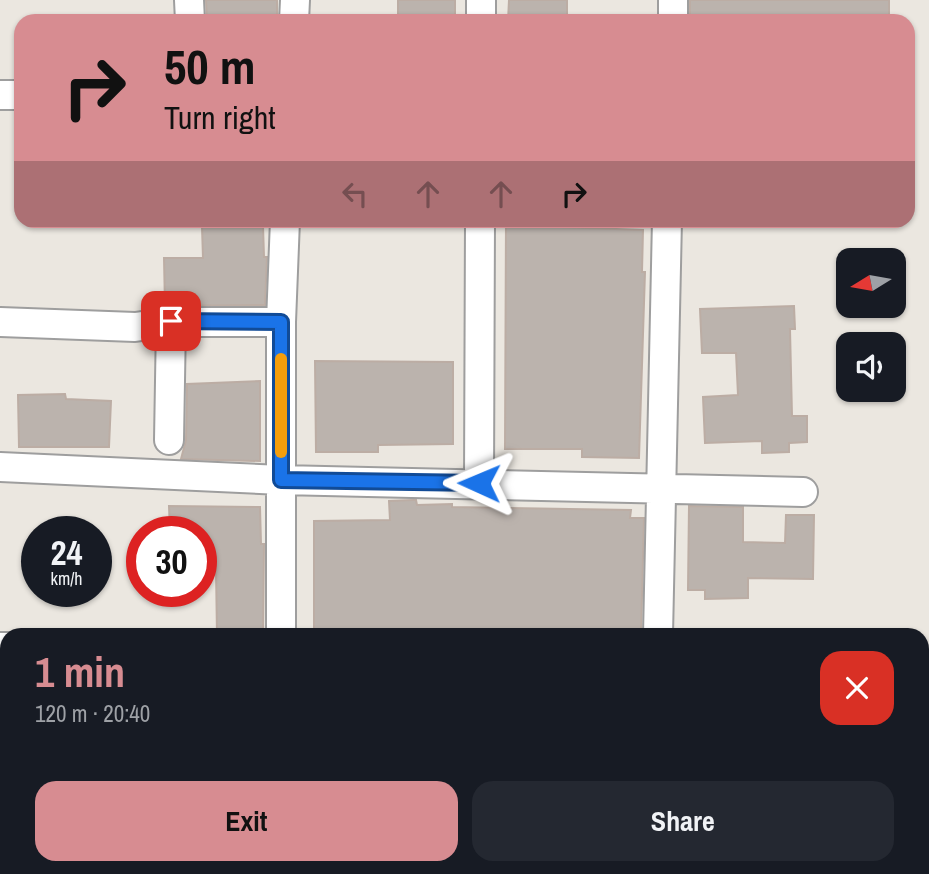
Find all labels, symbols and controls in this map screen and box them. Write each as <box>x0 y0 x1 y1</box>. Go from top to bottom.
text: 50 m <box>164 33 256 99</box>
icon: right <box>49 42 140 133</box>
text: Turn right <box>164 96 276 139</box>
icon: left <box>336 175 374 213</box>
icon: ahead <box>409 175 447 213</box>
icon: ahead <box>482 175 520 213</box>
icon: right <box>555 175 593 213</box>
north arrow <box>836 248 906 318</box>
map controls <box>836 248 906 402</box>
pin <box>141 291 201 351</box>
icon: arrive <box>152 302 190 340</box>
button: sound <box>836 332 906 402</box>
position arrow <box>442 446 516 520</box>
speed limit sign: 30 <box>126 516 217 607</box>
text: 24 <box>51 529 82 576</box>
text: km/h <box>51 566 83 591</box>
text: 1 min <box>35 644 125 700</box>
button: close <box>820 651 894 725</box>
text: 120 m · 20:40 <box>35 698 150 729</box>
button: Exit <box>35 781 458 861</box>
button: Share <box>472 781 894 861</box>

